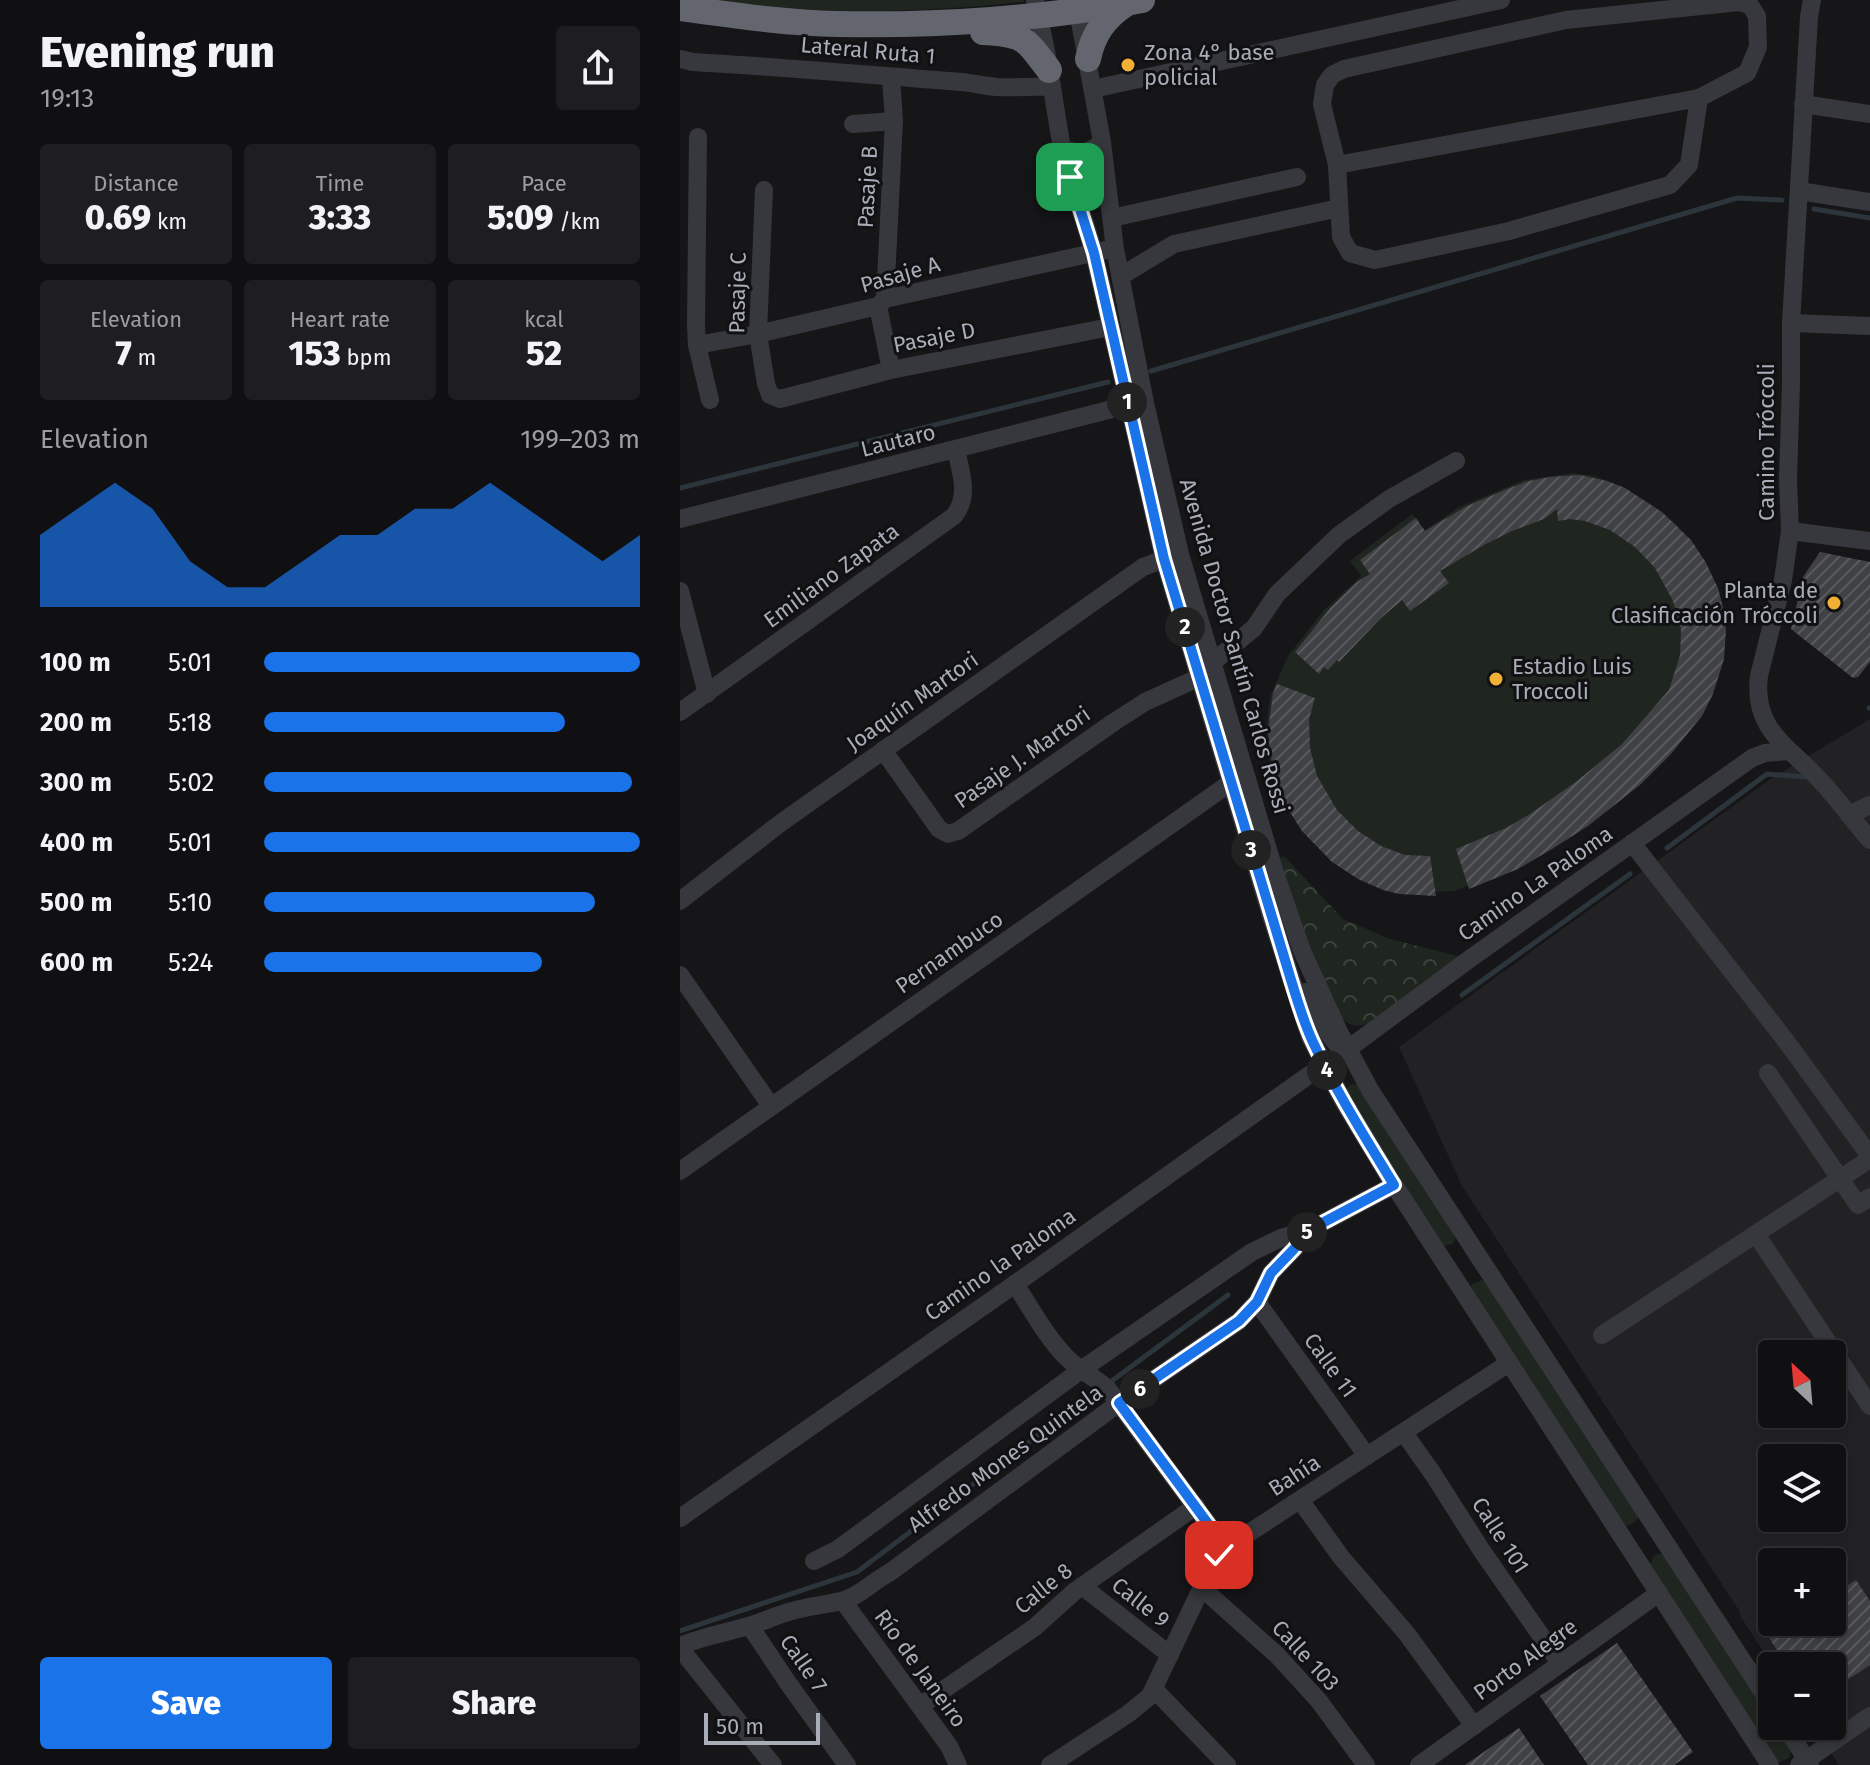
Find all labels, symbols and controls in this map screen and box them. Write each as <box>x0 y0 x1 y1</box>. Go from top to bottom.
text: Evening run <box>40 26 275 79</box>
button: share <box>556 26 640 110</box>
street label: Lateral Ruta 1 <box>799 31 937 70</box>
place label: Zona 4° base policial <box>1144 39 1274 91</box>
marker: Zona 4° base policial <box>1119 56 1137 74</box>
text: 19:13 <box>40 83 94 114</box>
pin <box>1036 143 1104 211</box>
street label: Pasaje B <box>852 145 883 229</box>
icon: arrive <box>1048 155 1092 199</box>
text: Distance <box>93 170 179 197</box>
text: Time <box>316 170 364 197</box>
text: Pace <box>521 170 567 197</box>
text: 0.69 <box>85 197 151 238</box>
text: 3:33 <box>309 197 371 238</box>
text: 5:09 <box>487 197 553 238</box>
text: km <box>151 208 187 235</box>
text: /km <box>553 208 601 235</box>
street label: Pasaje A <box>857 250 944 299</box>
street label: Pasaje C <box>723 252 752 334</box>
text: Elevation <box>90 306 182 333</box>
text: Heart rate <box>290 306 390 333</box>
text: kcal <box>524 306 564 333</box>
street label: Pasaje D <box>891 316 978 359</box>
text: 7 <box>116 333 132 374</box>
text: 153 <box>288 333 341 374</box>
text: 52 <box>526 333 562 374</box>
text: m <box>132 344 156 371</box>
text: bpm <box>341 344 392 371</box>
street label: Camino Tróccoli <box>1753 363 1780 521</box>
pin: 1 <box>1107 382 1147 422</box>
text: 1 <box>1122 388 1132 415</box>
street label: Lautaro <box>858 418 938 463</box>
text: Elevation <box>40 424 149 455</box>
text: 199–203 m <box>520 424 640 455</box>
street label: Avenida Doctor Santín Carlos Rossi <box>1174 475 1295 817</box>
street label: Emiliano Zapata <box>758 517 904 633</box>
place label: Planta de Clasificación Tróccoli <box>1611 577 1818 629</box>
marker: Planta de Clasificación Tróccoli <box>1825 594 1843 612</box>
pin: 2 <box>1165 607 1205 647</box>
text: 2 <box>1179 613 1191 640</box>
street label: Joaquín Martori <box>841 646 983 757</box>
text: 100 m <box>40 647 111 678</box>
text: 5:01 <box>168 647 212 678</box>
place label: Estadio Luis Troccoli <box>1512 653 1632 705</box>
marker: Estadio Luis Troccoli <box>1487 670 1505 688</box>
street label: Pasaje J. Martori <box>949 701 1095 814</box>
text: 200 m <box>40 707 112 738</box>
text: 5:18 <box>168 707 212 738</box>
text: 300 m <box>40 767 112 798</box>
text: 5:02 <box>168 767 214 798</box>
street label: Camino La Paloma <box>1453 820 1618 947</box>
text: 400 m <box>40 827 113 858</box>
text: 5:01 <box>168 827 212 858</box>
pin: 3 <box>1231 830 1271 870</box>
text: 3 <box>1245 836 1257 863</box>
text: 500 m <box>40 887 113 918</box>
text: 5:10 <box>168 887 212 918</box>
street label: Pernambuco <box>890 905 1008 999</box>
text: 600 m <box>40 947 113 978</box>
text: 5:24 <box>168 947 213 978</box>
pin: 4 <box>1307 1050 1347 1090</box>
text: 4 <box>1321 1056 1333 1083</box>
street label: Camino la Paloma <box>920 1202 1081 1327</box>
pin: 5 <box>1287 1212 1327 1252</box>
text: 5 <box>1301 1218 1313 1245</box>
street label: Calle 11 <box>1298 1328 1363 1403</box>
north arrow <box>1758 1340 1846 1428</box>
map controls <box>1758 1340 1846 1740</box>
pin: 6 <box>1120 1369 1160 1409</box>
text: 6 <box>1134 1375 1146 1402</box>
street label: Alfredo Mones Quintela <box>903 1379 1108 1538</box>
button: layers <box>1758 1444 1846 1532</box>
street label: Bahía <box>1263 1449 1325 1502</box>
street label: Calle 101 <box>1466 1492 1535 1578</box>
pin <box>1185 1521 1253 1589</box>
icon: check <box>1197 1533 1241 1577</box>
button: + <box>1758 1548 1846 1636</box>
street label: Calle 8 <box>1009 1557 1078 1620</box>
street label: Calle 9 <box>1106 1571 1175 1633</box>
street label: Río de Janeiro <box>869 1604 973 1733</box>
street label: Porto Alegre <box>1468 1613 1583 1706</box>
street label: Calle 103 <box>1266 1614 1345 1696</box>
street label: Calle 7 <box>774 1629 833 1698</box>
button: − <box>1758 1652 1846 1740</box>
button: Save <box>40 1657 332 1749</box>
button: Share <box>348 1657 640 1749</box>
scale bar <box>704 1709 820 1745</box>
text: 50 m <box>716 1713 764 1740</box>

